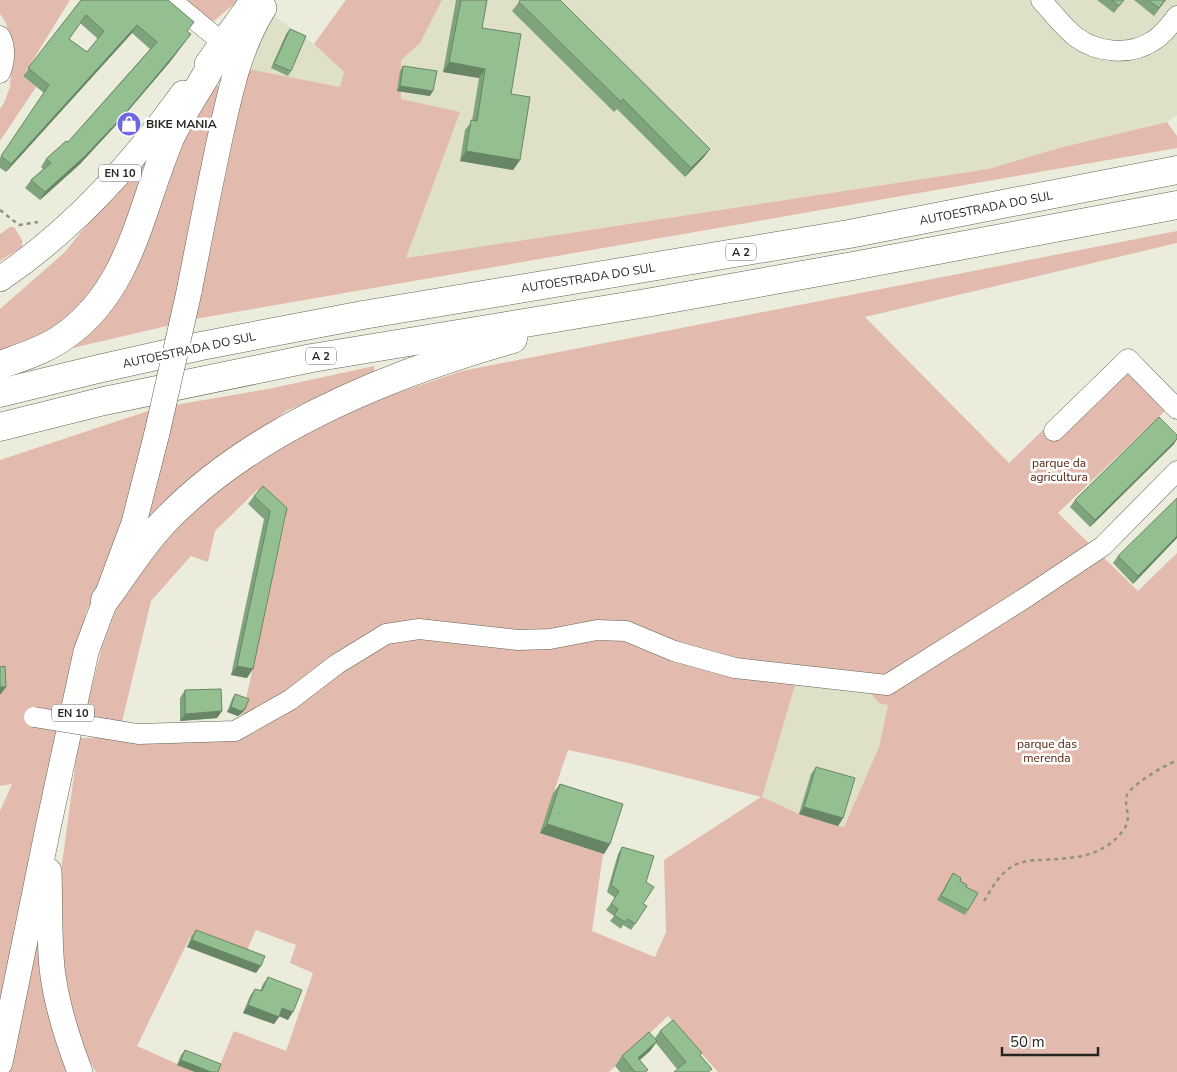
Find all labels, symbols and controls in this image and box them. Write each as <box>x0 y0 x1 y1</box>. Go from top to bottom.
shop icon: BIKE MANIA <box>116 111 142 137</box>
place label: BIKE MANIA <box>146 116 217 132</box>
road number: EN 10 <box>99 164 141 182</box>
street label: AUTOESTRADA DO SUL <box>918 187 1055 229</box>
road number: A 2 <box>726 243 756 260</box>
street label: AUTOESTRADA DO SUL <box>520 259 657 297</box>
street label: AUTOESTRADA DO SUL <box>121 328 257 372</box>
road number: A 2 <box>306 348 336 364</box>
park label: parque da agricultura <box>1030 455 1088 485</box>
road number: EN 10 <box>52 704 94 721</box>
park label: parque das merenda <box>1017 736 1077 766</box>
scale bar <box>1002 1024 1098 1056</box>
text: 50 m <box>1010 1032 1045 1052</box>

